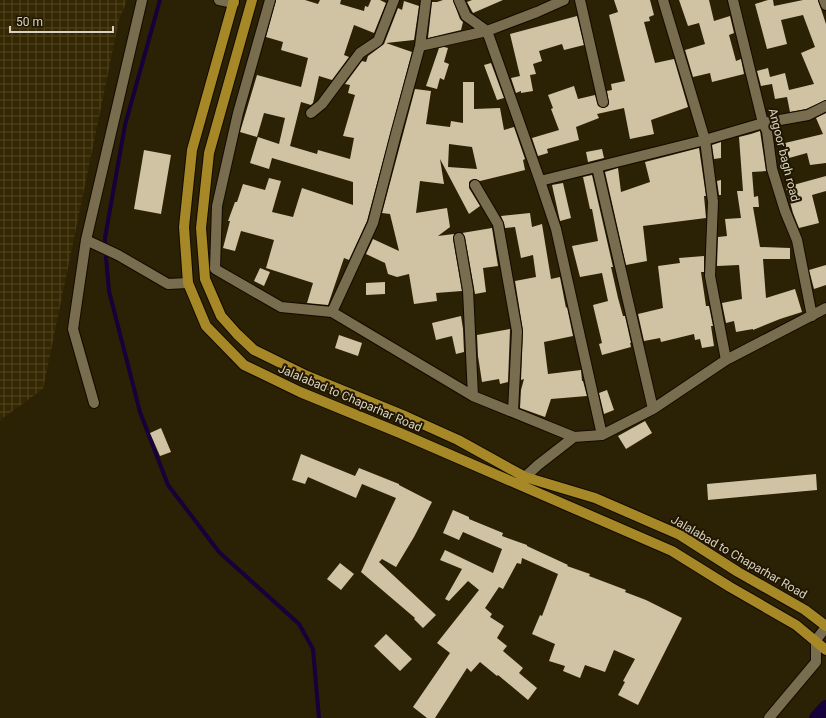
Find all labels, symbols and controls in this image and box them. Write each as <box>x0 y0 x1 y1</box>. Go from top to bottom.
scale bar <box>10 8 113 34</box>
text: 50 m <box>16 15 43 29</box>
street label: Angoor bagh road <box>766 107 802 203</box>
street label: Jalalabad to Chaparhar Road <box>276 361 424 435</box>
street label: Jalalabad to Chaparhar Road <box>669 512 809 602</box>

